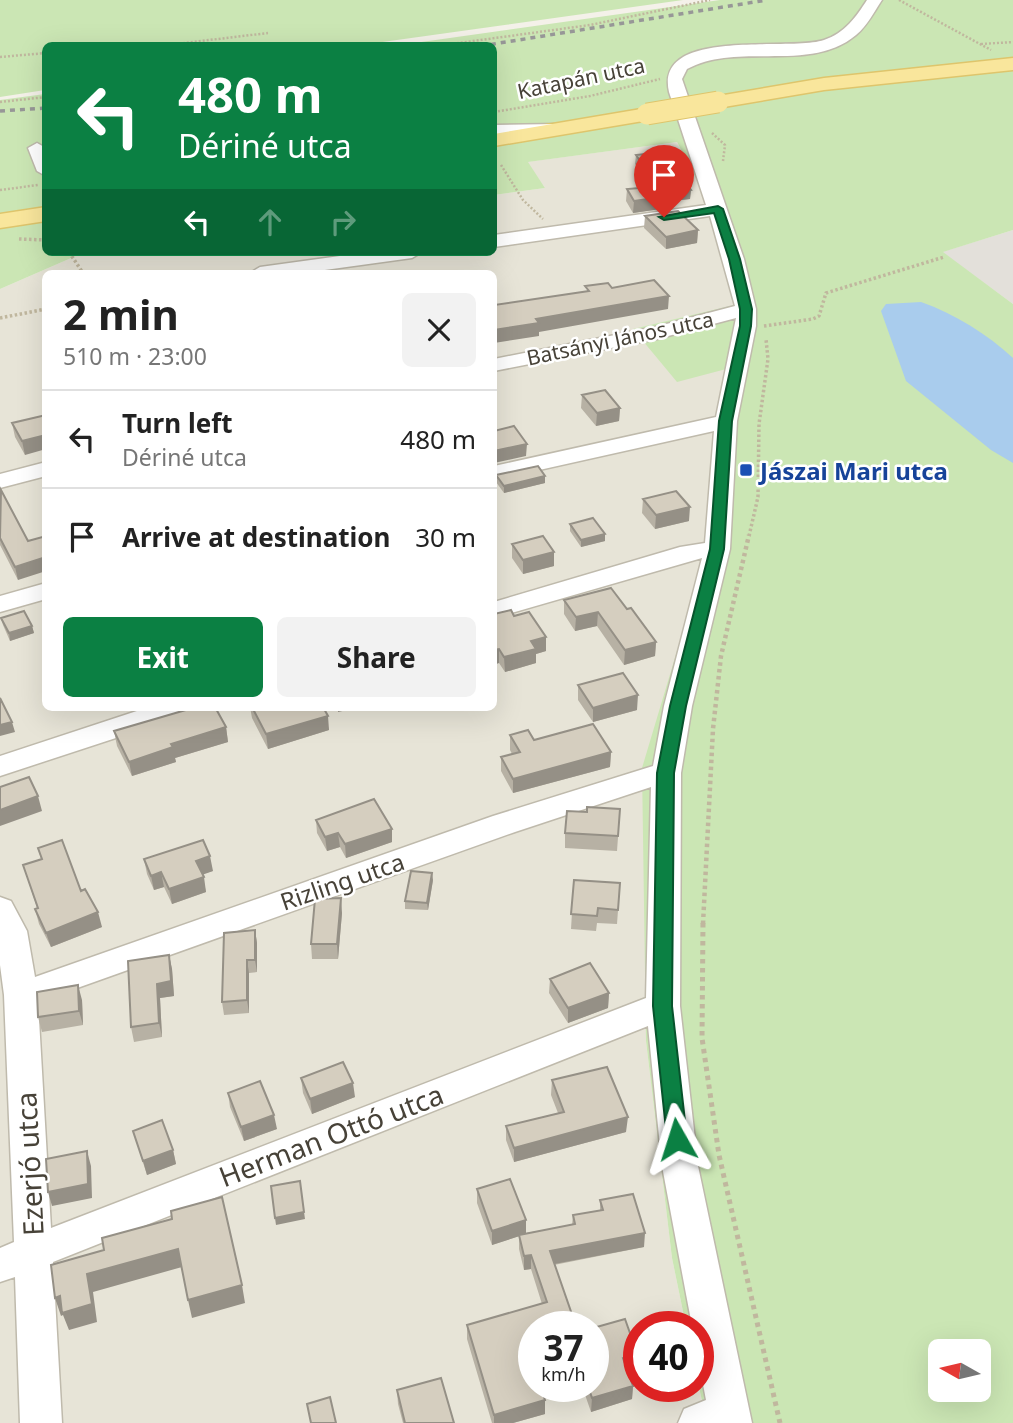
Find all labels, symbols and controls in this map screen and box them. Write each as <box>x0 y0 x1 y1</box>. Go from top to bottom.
street label: Katapán utca <box>515 51 647 105</box>
text: 480 m <box>178 61 323 127</box>
icon: left <box>63 70 154 161</box>
text: Dériné utca <box>178 124 352 167</box>
pin <box>634 145 694 217</box>
icon: arrive <box>645 156 683 194</box>
icon: left <box>178 203 216 241</box>
icon: ahead <box>251 203 289 241</box>
icon: right <box>324 203 362 241</box>
text: 2 min <box>63 285 179 342</box>
button: close <box>402 293 476 367</box>
street label: Batsányi János utca <box>524 304 716 372</box>
text: 510 m · 23:00 <box>63 340 207 372</box>
text: Turn left <box>122 405 233 441</box>
icon: left <box>63 420 101 458</box>
text: 480 m <box>400 421 476 457</box>
text: Dériné utca <box>122 441 247 473</box>
place label: Jászai Mari utca <box>758 454 948 487</box>
marker: Jászai Mari utca <box>738 462 754 478</box>
icon: arrive <box>63 518 101 556</box>
text: Arrive at destination <box>122 519 391 555</box>
text: 30 m <box>415 519 476 555</box>
button: Exit <box>63 617 263 697</box>
button: Share <box>277 617 476 697</box>
street label: Rizling utca <box>276 844 408 918</box>
street label: Herman Ottó utca <box>213 1075 449 1195</box>
street label: Ezerjó utca <box>6 1091 52 1237</box>
position arrow <box>640 1102 714 1176</box>
speed limit sign: 40 <box>623 1311 714 1402</box>
text: 37 <box>543 1324 584 1371</box>
north arrow <box>928 1339 990 1402</box>
map controls <box>928 1339 991 1402</box>
text: km/h <box>541 1362 586 1386</box>

